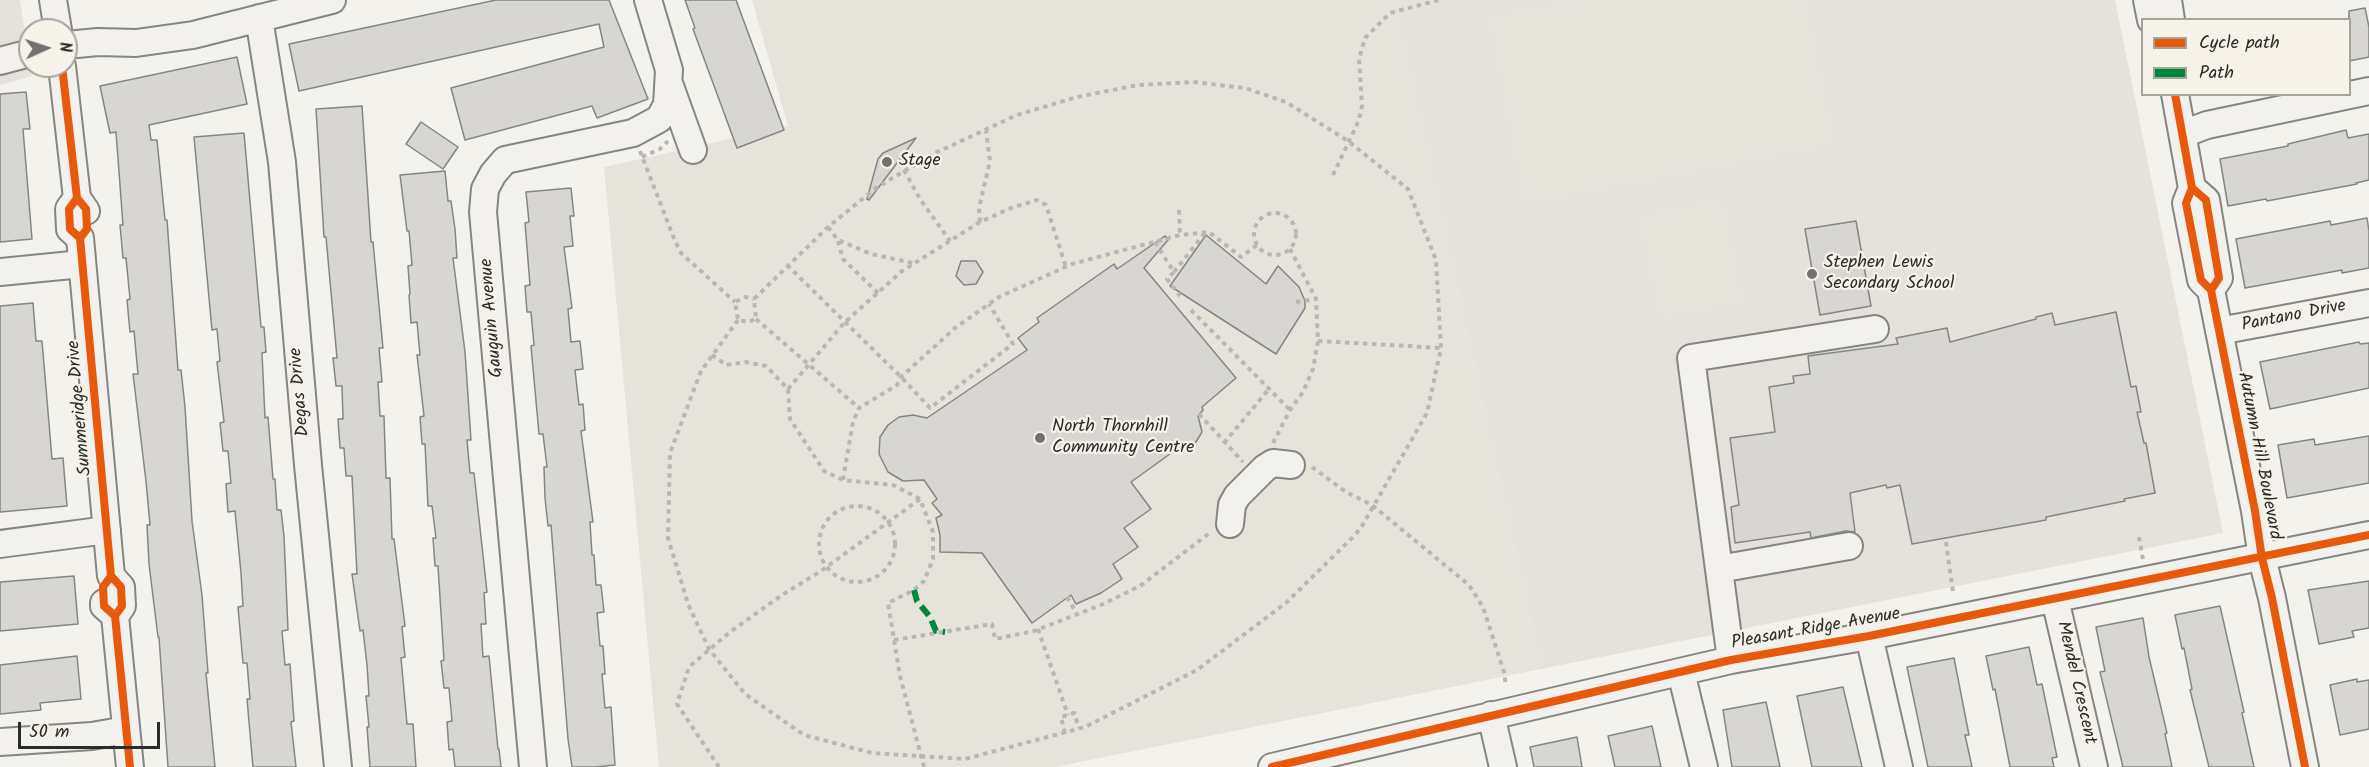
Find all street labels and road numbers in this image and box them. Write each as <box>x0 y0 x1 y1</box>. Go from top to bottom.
street label: Gauguin Avenue <box>477 258 509 378</box>
street label: Pantano Drive <box>2240 296 2348 338</box>
street label: Summeridge Drive <box>64 340 98 476</box>
street label: Degas Drive <box>286 347 316 437</box>
street label: Autumn Hill Boulevard <box>2231 370 2285 542</box>
street label: Pleasant Ridge Avenue <box>1730 604 1902 656</box>
street label: Mendel Crescent <box>2050 619 2100 747</box>

